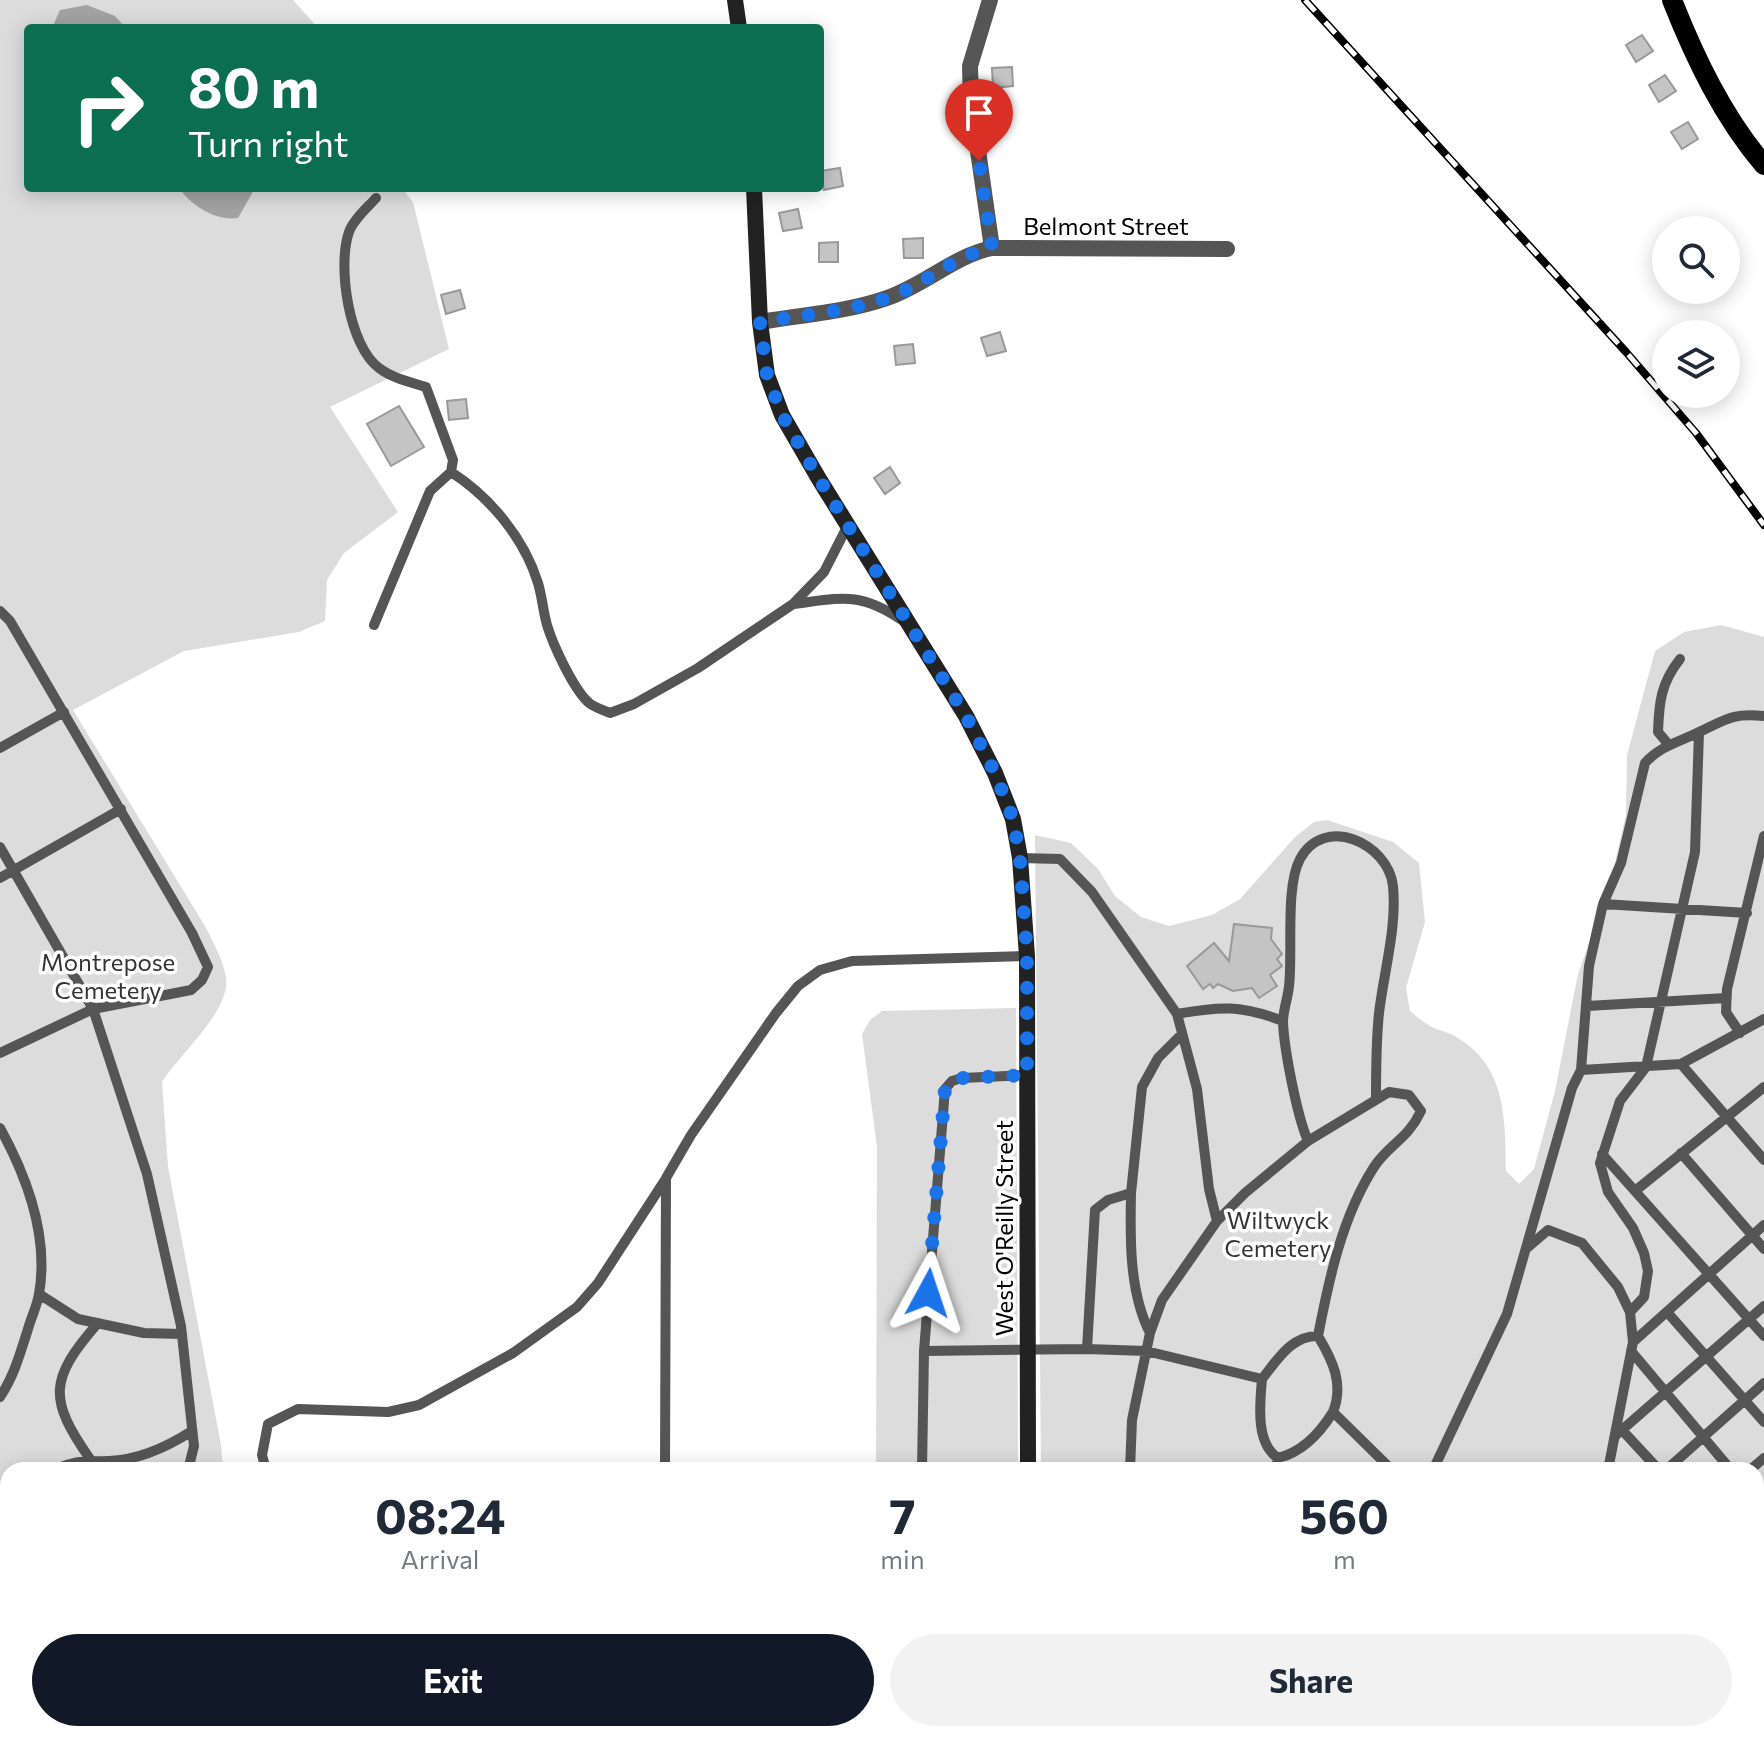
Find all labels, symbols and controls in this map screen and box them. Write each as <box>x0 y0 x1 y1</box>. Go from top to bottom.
text: 80 m <box>188 51 319 120</box>
icon: right <box>56 56 160 160</box>
pin <box>945 79 1013 161</box>
icon: arrive <box>957 91 1001 135</box>
text: Turn right <box>188 120 349 164</box>
street label: Belmont Street <box>1023 211 1189 240</box>
map controls <box>1652 216 1740 408</box>
button: search <box>1652 216 1740 304</box>
button: layers <box>1652 320 1740 408</box>
park label: Montrepose Cemetery <box>41 947 175 1004</box>
street label: West O'Reilly Street <box>989 1120 1018 1336</box>
park label: Wiltwyck Cemetery <box>1225 1205 1331 1262</box>
position arrow <box>886 1251 970 1335</box>
text: 08:24 <box>375 1485 505 1544</box>
text: 7 <box>889 1485 916 1544</box>
text: 560 <box>1300 1485 1389 1544</box>
text: Arrival <box>401 1543 479 1574</box>
text: min <box>880 1543 925 1574</box>
text: m <box>1333 1543 1356 1574</box>
button: Exit <box>32 1634 874 1726</box>
button: Share <box>890 1634 1732 1726</box>

